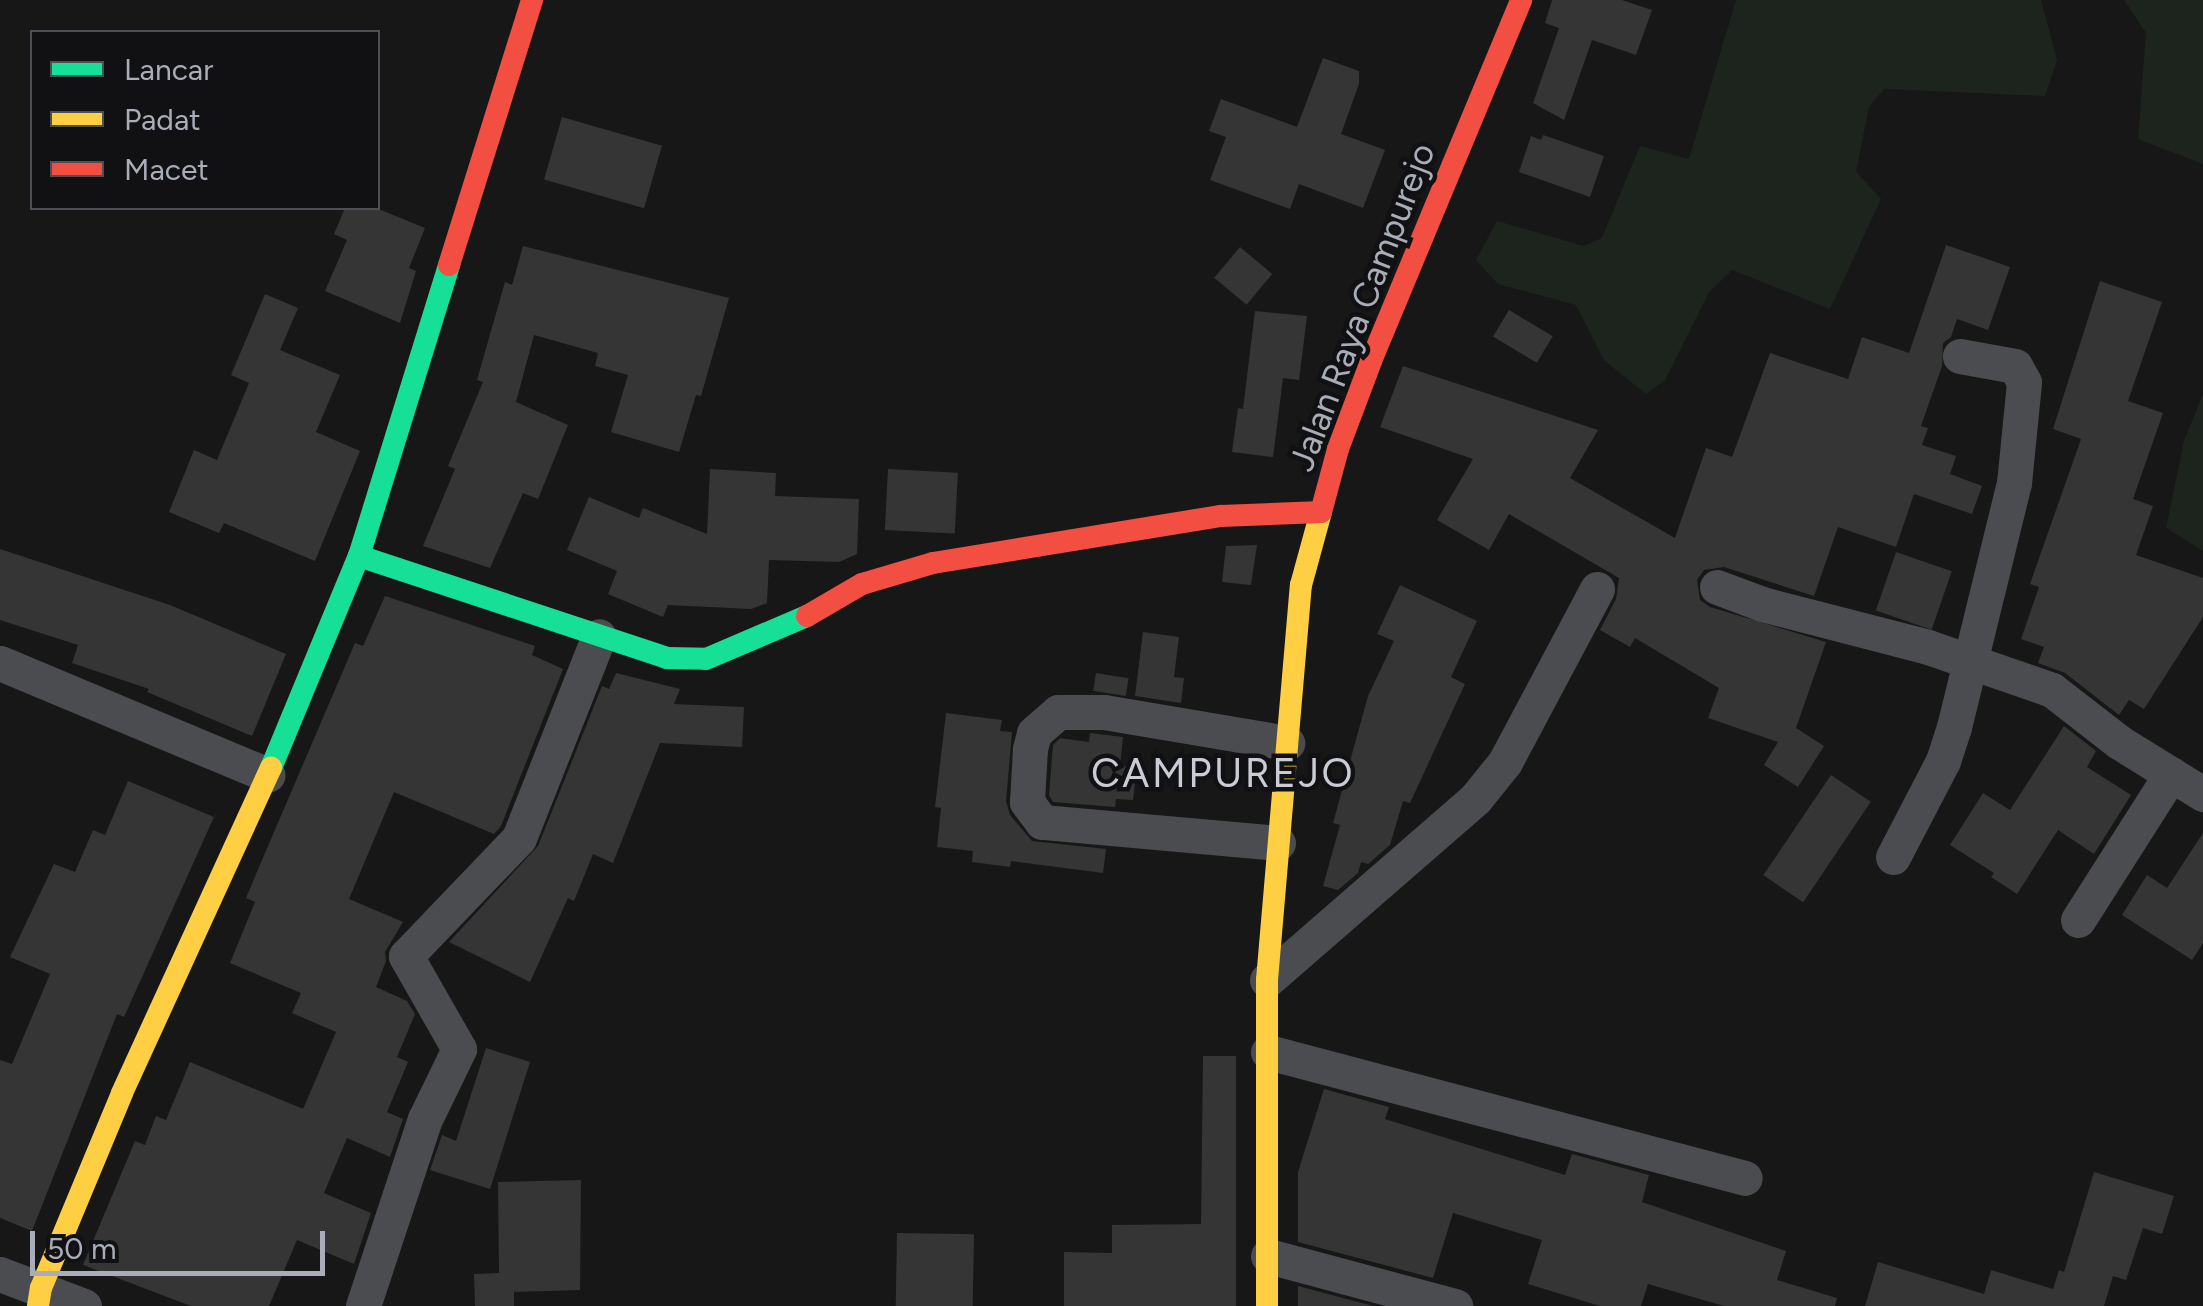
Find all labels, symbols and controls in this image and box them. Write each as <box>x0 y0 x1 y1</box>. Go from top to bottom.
legend <box>30 30 380 210</box>
text: Lancar <box>124 51 213 88</box>
text: Padat <box>124 101 201 138</box>
street label: Jalan Raya Campurejo <box>1280 137 1444 477</box>
text: Macet <box>124 151 209 188</box>
district label: CAMPUREJO <box>1091 749 1355 797</box>
scale bar <box>35 1211 330 1273</box>
text: 50 m <box>47 1230 116 1267</box>

